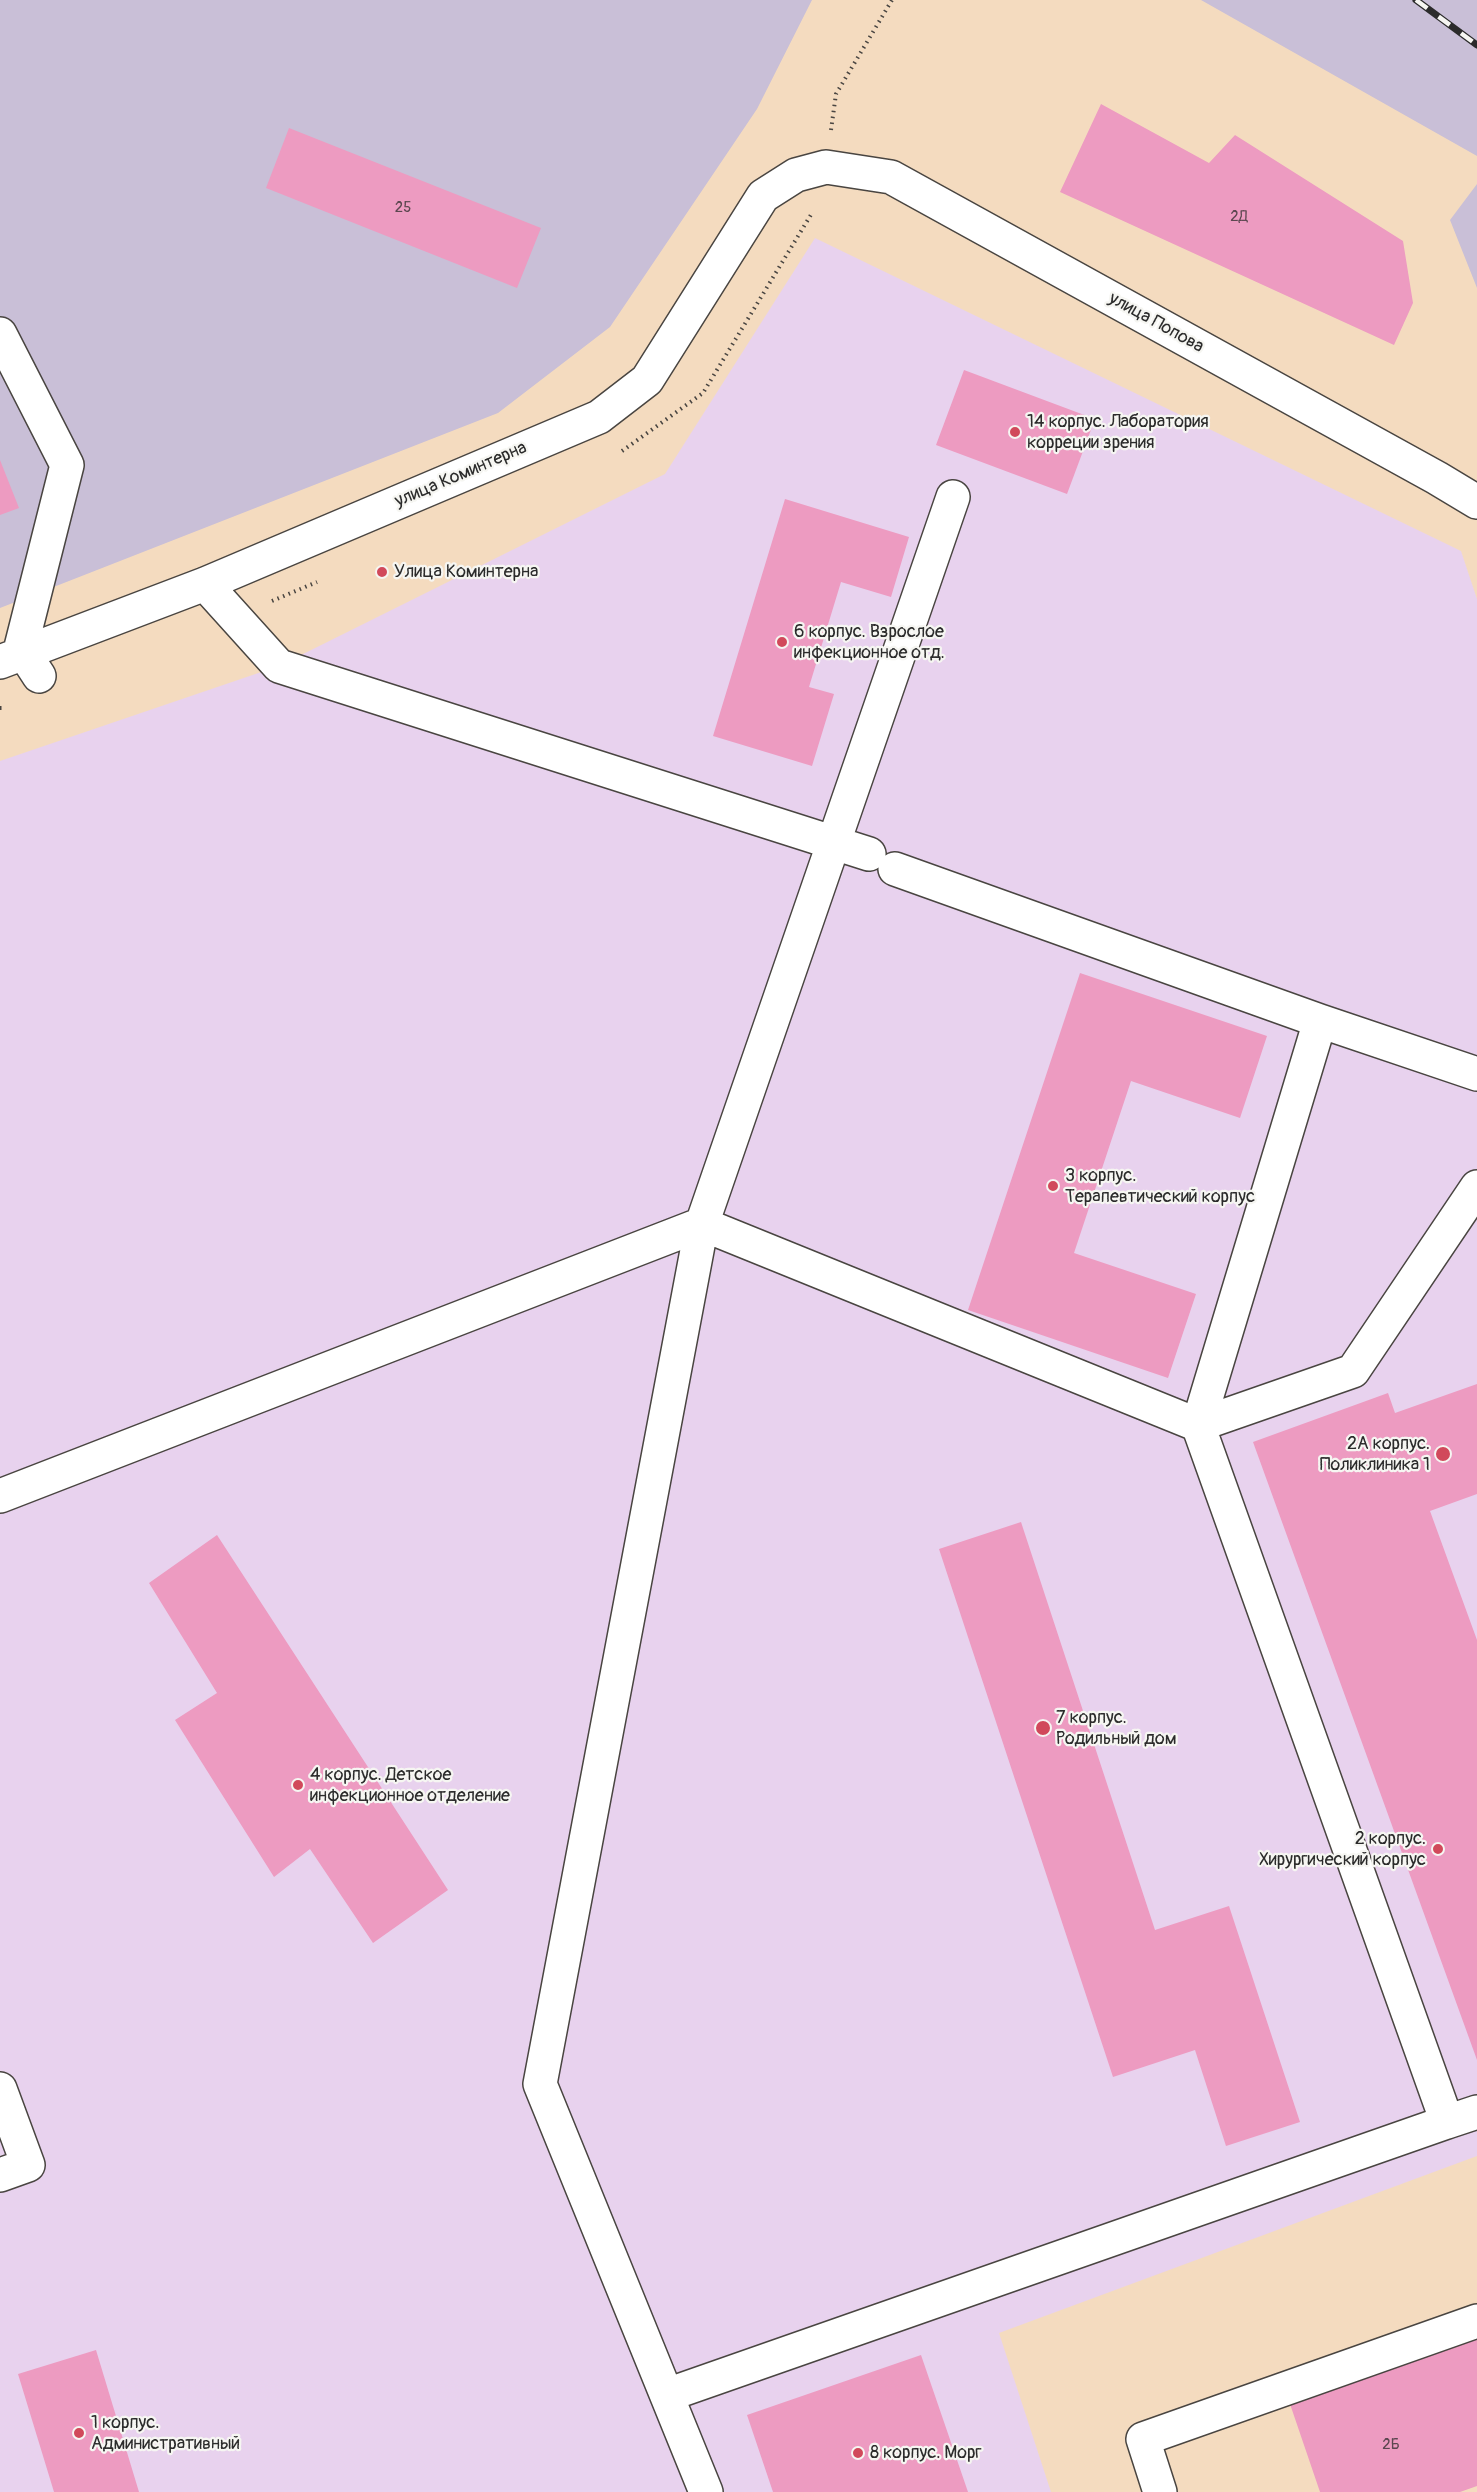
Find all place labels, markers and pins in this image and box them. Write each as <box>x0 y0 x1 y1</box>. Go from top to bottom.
place label: 14 корпус. Лаборатория корреции зрения <box>1027 411 1209 454</box>
marker: 14 корпус. Лаборатория корреции зрения <box>1008 425 1022 439</box>
place label: Улица Коминтерна <box>394 561 538 583</box>
marker: Улица Коминтерна <box>375 565 389 579</box>
place label: 6 корпус. Взрослое инфекционное отд. <box>794 621 945 664</box>
marker: 6 корпус. Взрослое инфекционное отд. <box>775 635 789 649</box>
place label: 3 корпус. Терапевтический корпус <box>1065 1165 1255 1208</box>
marker: 3 корпус. Терапевтический корпус <box>1046 1179 1060 1193</box>
place label: 2А корпус. Поликлиника 1 <box>1320 1433 1430 1476</box>
marker: 2А корпус. Поликлиника 1 <box>1434 1445 1452 1463</box>
place label: 7 корпус. Родильный дом <box>1056 1707 1177 1750</box>
marker: 7 корпус. Родильный дом <box>1034 1719 1052 1737</box>
place label: 4 корпус. Детское инфекционное отделение <box>310 1764 510 1806</box>
marker: 4 корпус. Детское инфекционное отделение <box>291 1778 305 1792</box>
place label: 2 корпус. Хирургический корпус <box>1259 1828 1426 1870</box>
marker: 2 корпус. Хирургический корпус <box>1431 1842 1445 1856</box>
place label: 1 корпус. Административный <box>91 2412 240 2454</box>
marker: 1 корпус. Административный <box>72 2426 86 2440</box>
place label: 8 корпус. Морг <box>870 2442 982 2464</box>
marker: 8 корпус. Морг <box>851 2446 865 2460</box>

